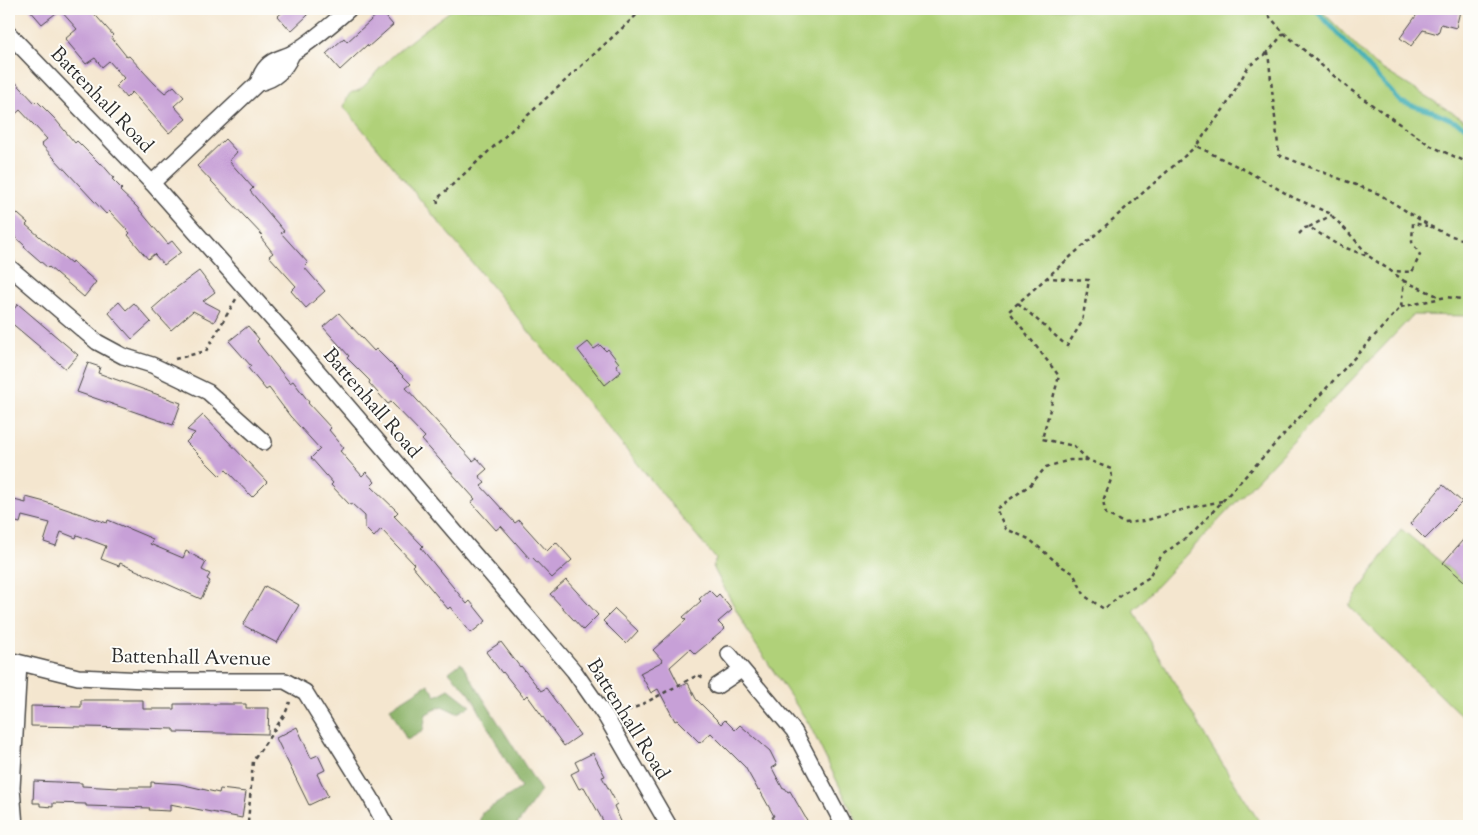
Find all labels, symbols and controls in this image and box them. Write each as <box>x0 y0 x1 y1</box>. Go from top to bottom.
street label: Battenhall Road <box>43 41 159 161</box>
street label: Battenhall Road <box>315 342 427 466</box>
street label: Battenhall Avenue <box>111 643 271 675</box>
street label: Battenhall Road <box>578 654 676 786</box>

